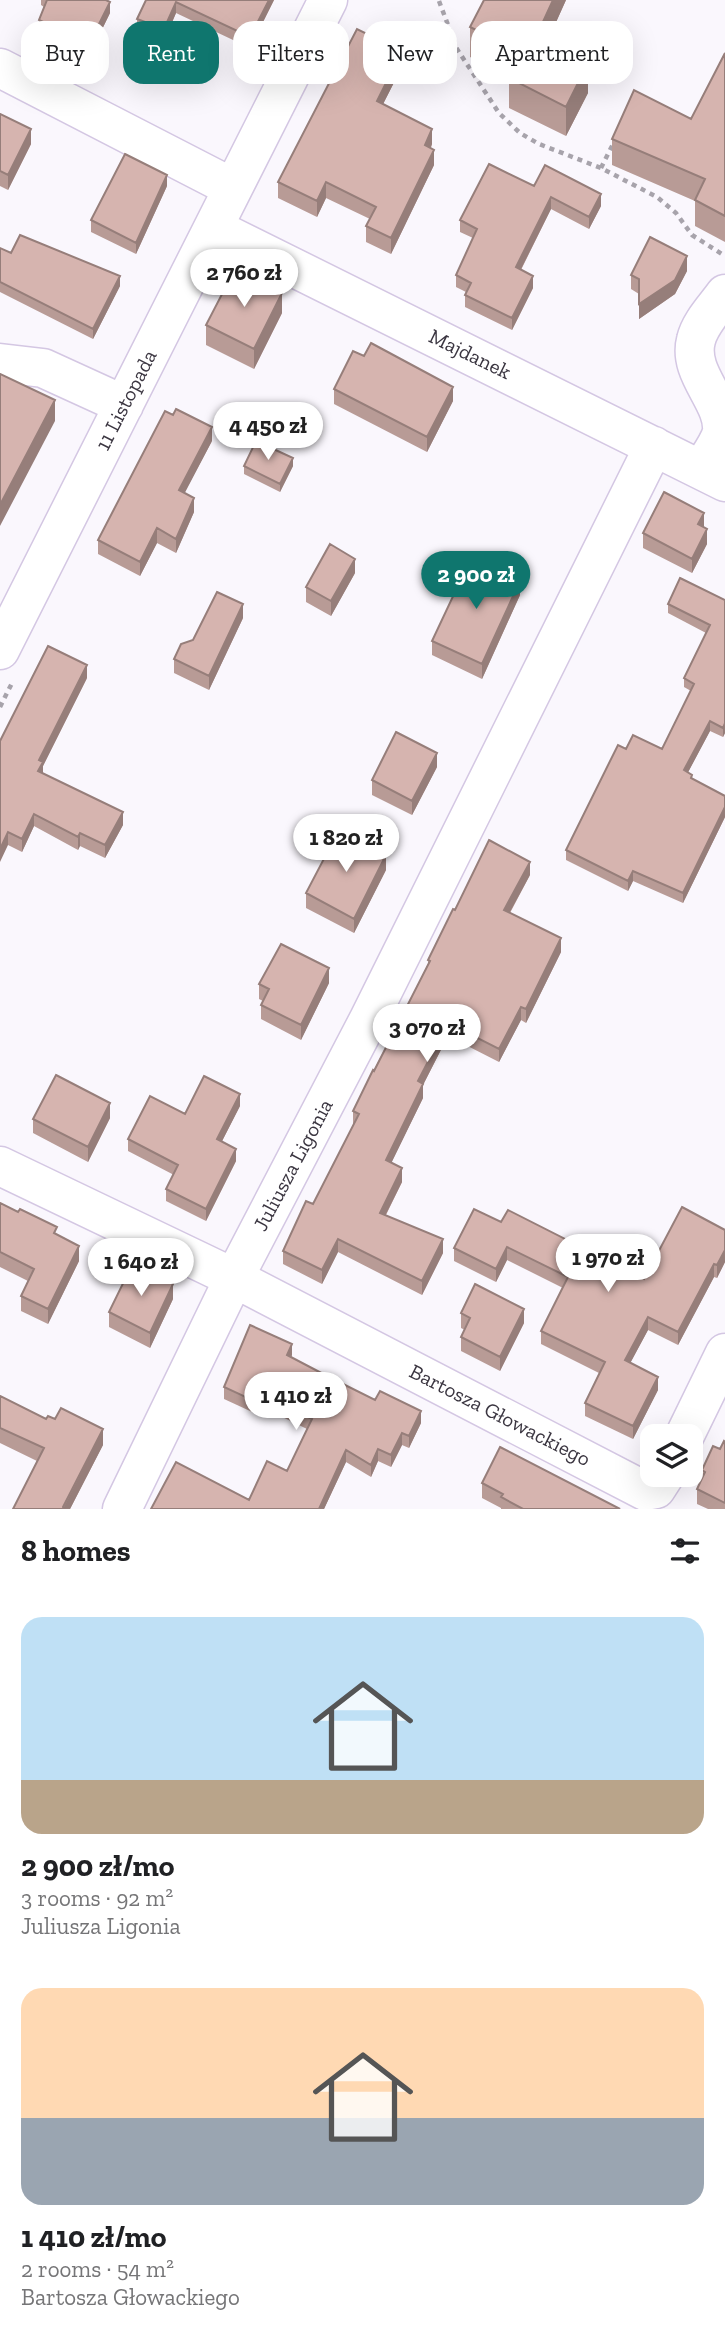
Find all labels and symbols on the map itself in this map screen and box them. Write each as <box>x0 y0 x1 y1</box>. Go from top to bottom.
pin: 2 760 zł <box>172 250 316 309</box>
street label: Majdanek <box>425 323 515 385</box>
street label: 11 Listopada <box>90 345 162 454</box>
pin: 4 450 zł <box>196 402 340 462</box>
pin: 2 900 zł <box>404 552 548 611</box>
pin: 1 820 zł <box>274 814 418 874</box>
pin: 3 070 zł <box>355 1004 499 1064</box>
street label: Juliusza Ligonia <box>247 1095 338 1235</box>
pin: 1 970 zł <box>536 1234 680 1294</box>
pin: 1 640 zł <box>69 1238 213 1298</box>
street label: Bartosza Głowackiego <box>406 1358 595 1471</box>
pin: 1 410 zł <box>224 1372 368 1432</box>

